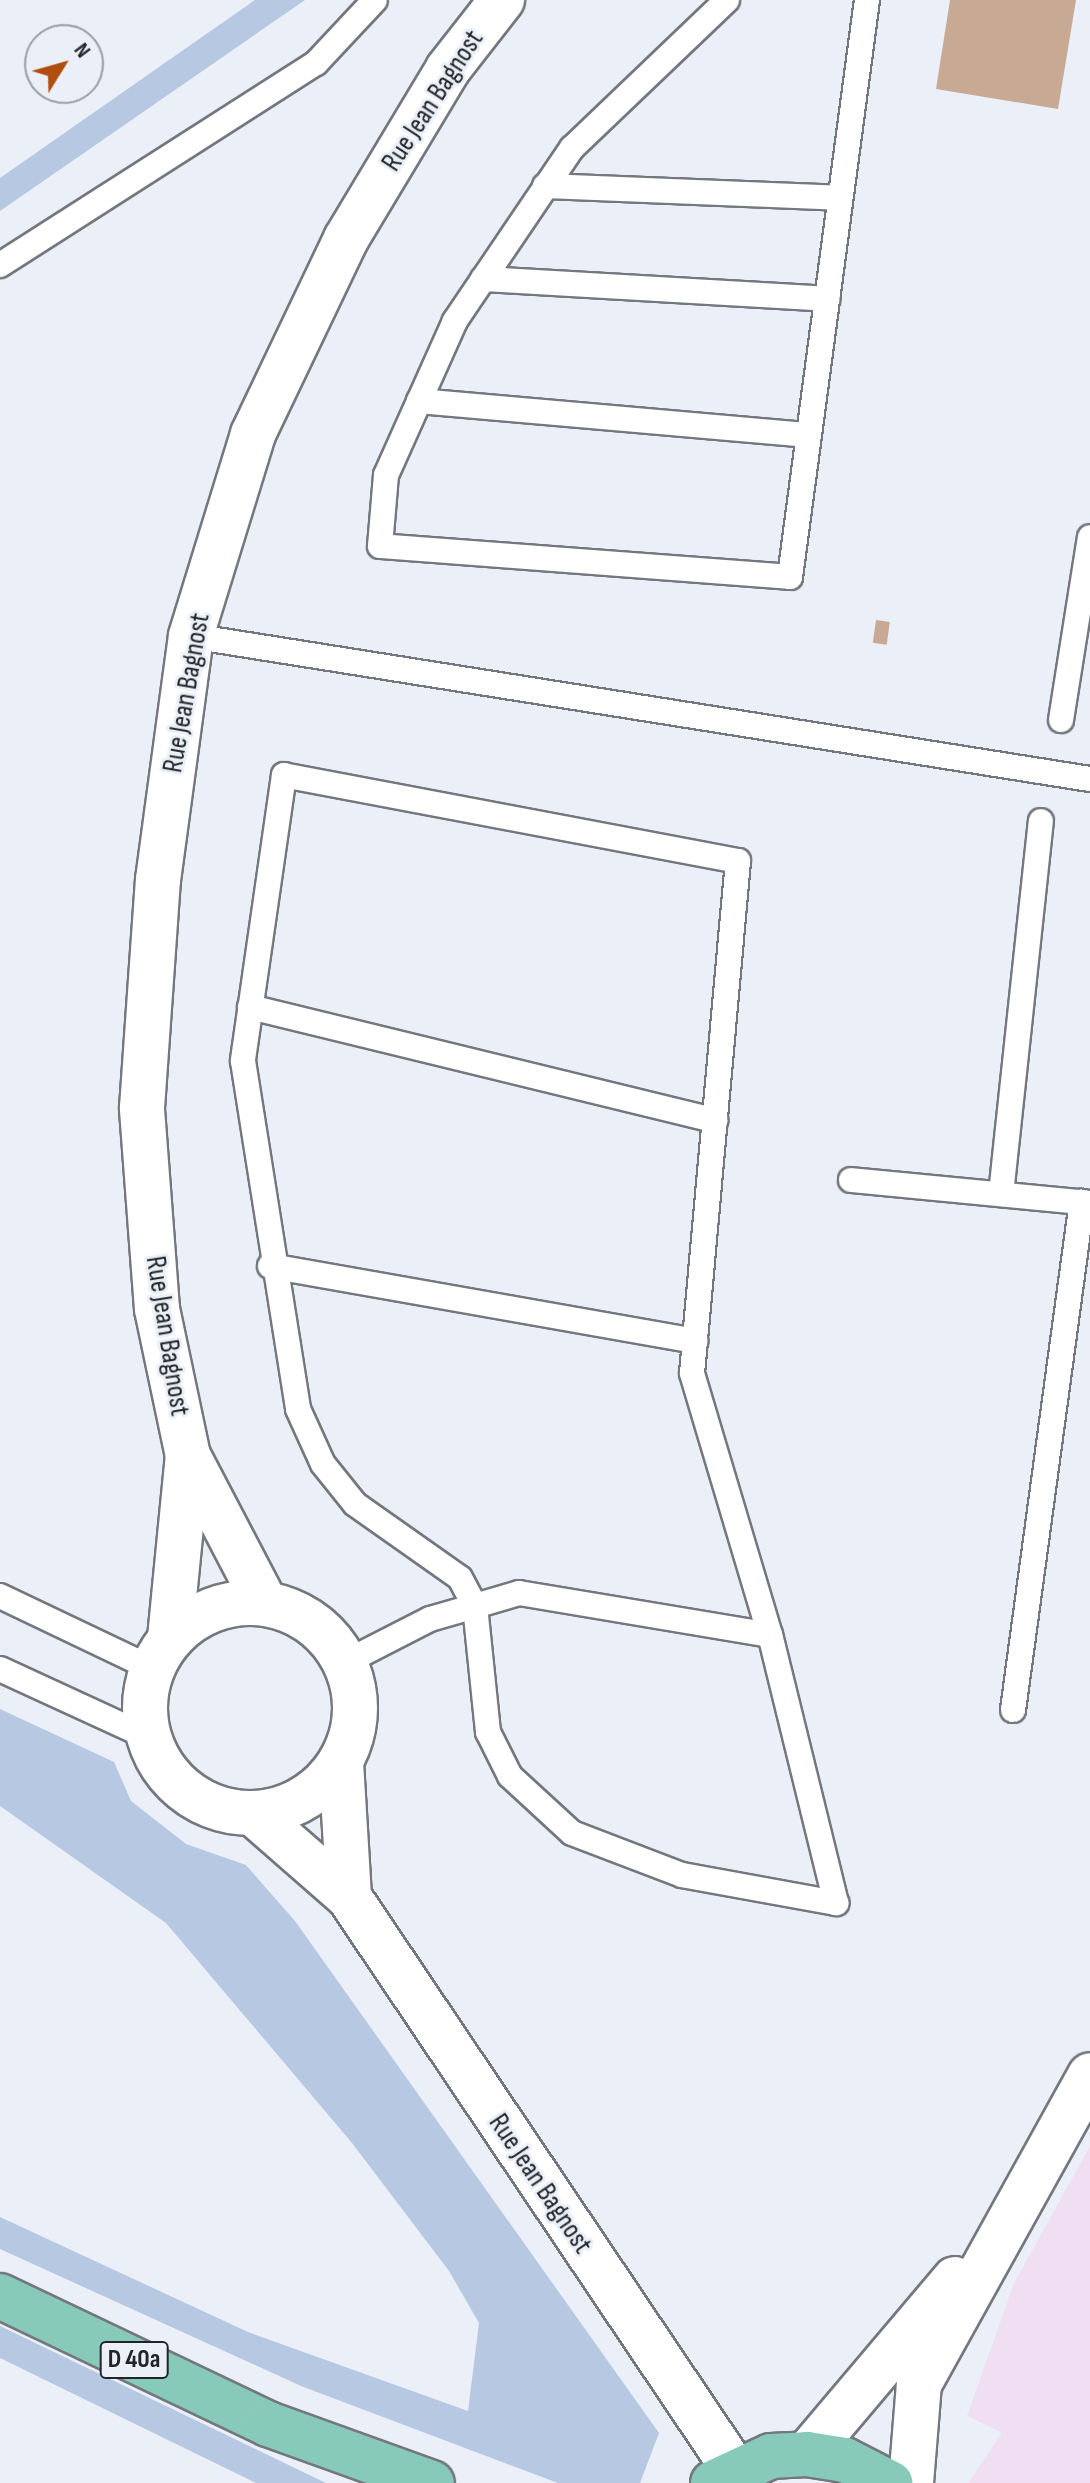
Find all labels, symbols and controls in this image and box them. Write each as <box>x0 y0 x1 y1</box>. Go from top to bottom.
north arrow <box>24 24 104 104</box>
street label: Rue Jean Bagnost <box>375 24 491 178</box>
text: N <box>68 38 96 63</box>
street label: Rue Jean Bagnost <box>156 611 218 775</box>
street label: Rue Jean Bagnost <box>138 1254 196 1418</box>
street label: Rue Jean Bagnost <box>481 2108 599 2260</box>
road number: D 40a <box>98 2338 170 2382</box>

